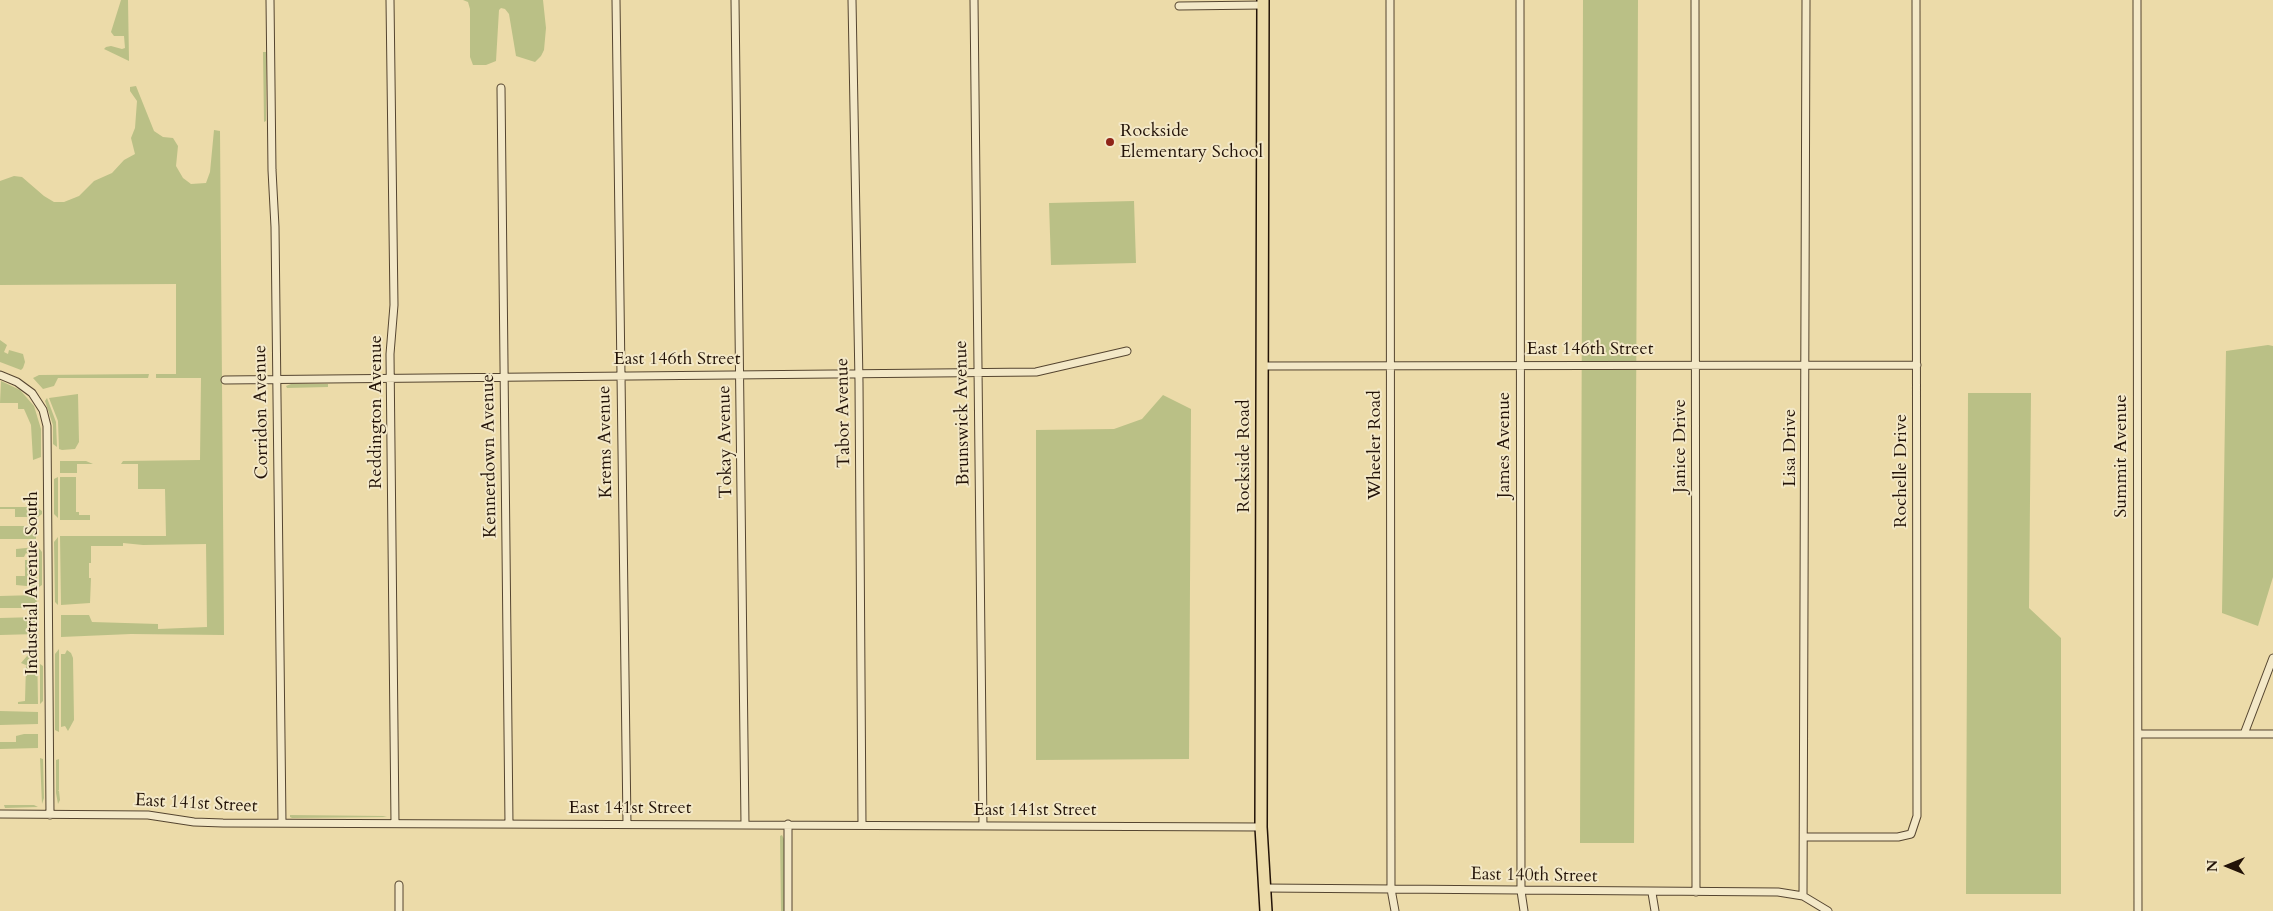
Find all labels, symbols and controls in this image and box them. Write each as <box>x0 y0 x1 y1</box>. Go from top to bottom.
place label: Rockside Elementary School <box>1120 121 1263 163</box>
marker: Rockside Elementary School <box>1104 136 1116 148</box>
street label: Reddington Avenue <box>366 335 388 489</box>
street label: East 146th Street <box>1527 339 1653 361</box>
street label: Brunswick Avenue <box>951 340 975 486</box>
street label: Corridon Avenue <box>250 345 274 479</box>
street label: East 146th Street <box>614 349 740 371</box>
street label: Tabor Avenue <box>832 358 856 468</box>
street label: Kennerdown Avenue <box>478 374 502 538</box>
street label: Tokay Avenue <box>714 385 738 499</box>
street label: Krems Avenue <box>594 386 618 498</box>
street label: Wheeler Road <box>1365 390 1387 500</box>
street label: James Avenue <box>1494 392 1516 498</box>
street label: Summit Avenue <box>2111 394 2133 518</box>
street label: Rockside Road <box>1234 399 1256 513</box>
street label: Janice Drive <box>1670 399 1692 493</box>
street label: Lisa Drive <box>1780 409 1802 487</box>
street label: Rochelle Drive <box>1891 414 1913 528</box>
street label: Industrial Avenue South <box>22 491 44 675</box>
street label: East 141st Street <box>134 790 258 818</box>
street label: East 141st Street <box>569 798 691 820</box>
street label: East 141st Street <box>974 800 1096 822</box>
north arrow <box>2203 841 2253 891</box>
text: N <box>2203 860 2222 872</box>
street label: East 140th Street <box>1470 864 1598 888</box>

